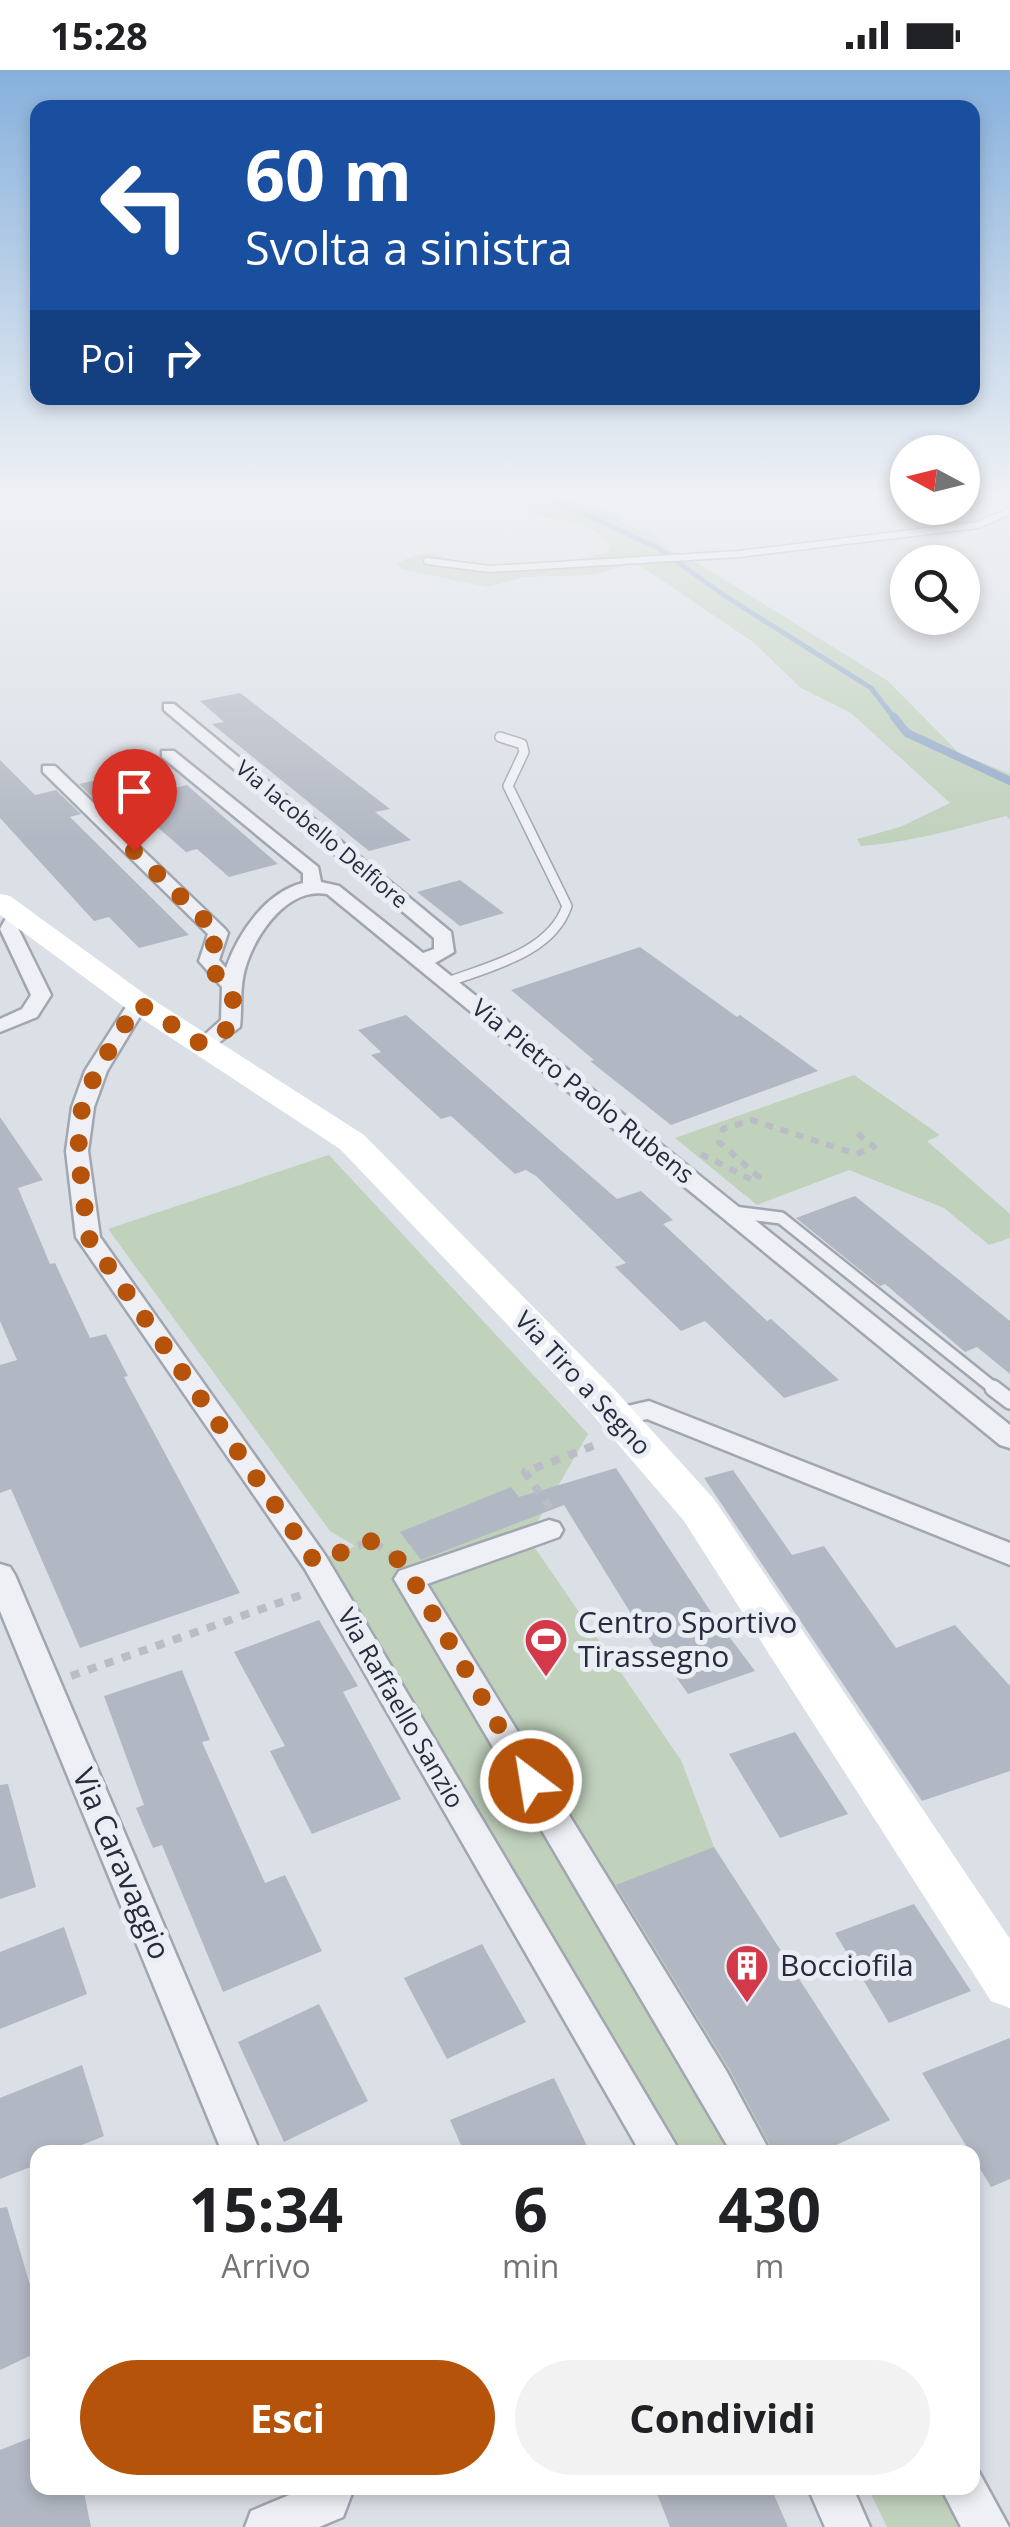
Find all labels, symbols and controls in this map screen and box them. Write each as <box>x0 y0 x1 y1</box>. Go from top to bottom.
text: 15:28 <box>50 9 148 61</box>
text: 60 m <box>245 126 412 222</box>
icon: left <box>80 140 210 270</box>
text: Svolta a sinistra <box>245 217 573 278</box>
icon: right <box>155 330 210 385</box>
text: Poi <box>80 332 135 384</box>
north arrow <box>890 435 980 525</box>
map controls <box>890 435 980 635</box>
button: search <box>890 545 980 635</box>
pin <box>92 749 177 852</box>
street label: Via Iacobello Delfiore <box>230 752 415 914</box>
icon: arrive <box>107 764 162 819</box>
street label: Via Pietro Paolo Rubens <box>465 990 702 1191</box>
street label: Via Tiro a Segno <box>508 1303 659 1462</box>
street label: Via Raffaello Sanzio <box>331 1601 473 1814</box>
place label: Centro Sportivo Tirassegno <box>578 1601 797 1676</box>
sports icon: Centro Sportivo Tirassegno <box>523 1617 569 1678</box>
position arrow <box>479 1729 583 1833</box>
street label: Via Caravaggio <box>64 1761 181 1965</box>
building icon: Bocciofila <box>724 1943 770 2004</box>
place label: Bocciofila <box>780 1944 914 1985</box>
text: 15:34 <box>189 2168 343 2250</box>
text: 6 <box>514 2168 548 2250</box>
text: 430 <box>718 2168 821 2250</box>
text: Arrivo <box>221 2244 311 2287</box>
text: min <box>502 2244 559 2287</box>
text: m <box>755 2244 784 2287</box>
button: Esci <box>80 2360 495 2475</box>
button: Condividi <box>515 2360 930 2475</box>

